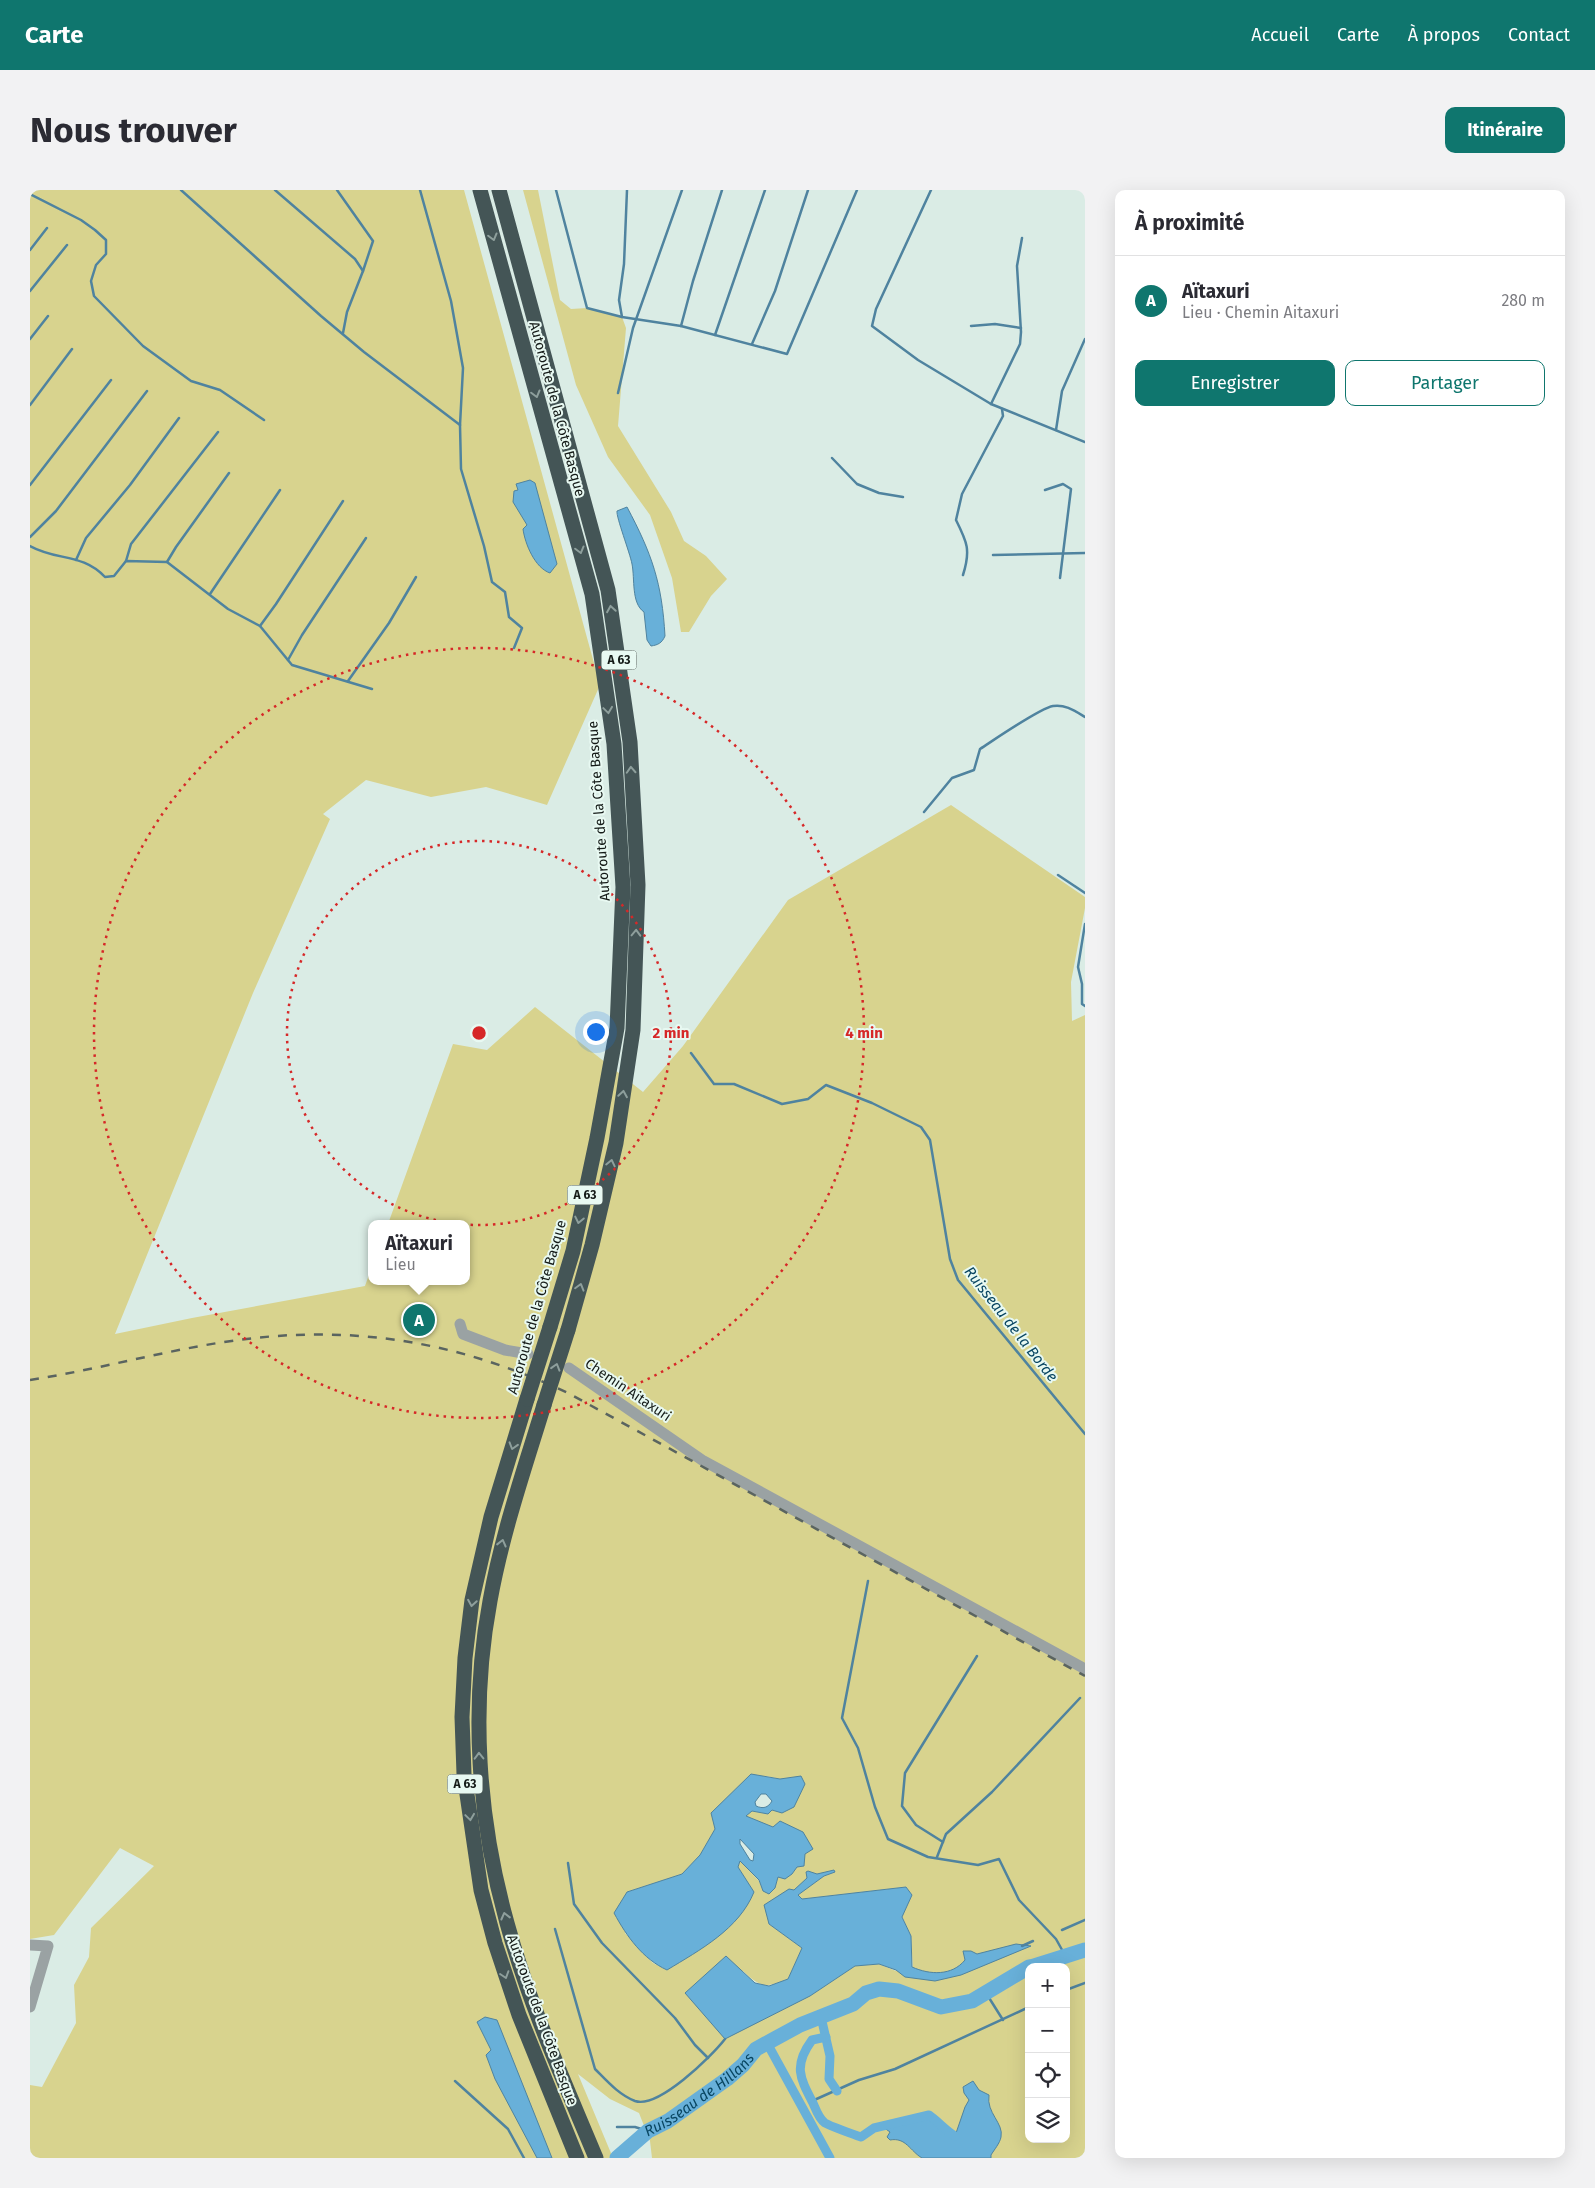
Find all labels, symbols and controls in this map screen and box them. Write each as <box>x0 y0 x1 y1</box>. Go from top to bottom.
text: Carte <box>25 21 83 49</box>
text: Accueil <box>1251 24 1309 46</box>
text: Carte <box>1337 24 1380 46</box>
text: À propos <box>1408 24 1480 46</box>
text: Contact <box>1508 24 1570 46</box>
button: Itinéraire <box>1445 107 1565 153</box>
text: Nous trouver <box>30 109 237 151</box>
text: À proximité <box>1135 210 1244 236</box>
one-way arrow <box>487 233 498 241</box>
text: Aïtaxuri <box>1182 280 1250 303</box>
text: A <box>1146 291 1156 310</box>
text: 280 m <box>1501 291 1545 310</box>
text: Lieu · Chemin Aitaxuri <box>1182 303 1339 322</box>
street label: Autoroute de la Côte Basque <box>525 320 589 498</box>
button: Enregistrer <box>1135 360 1335 406</box>
button: Partager <box>1345 360 1545 406</box>
one-way arrow <box>531 389 541 397</box>
one-way arrow <box>574 546 584 554</box>
one-way arrow <box>606 605 617 613</box>
road number: A 63 <box>602 650 636 670</box>
one-way arrow <box>603 706 613 714</box>
street label: Autoroute de la Côte Basque <box>584 720 614 902</box>
one-way arrow <box>626 766 637 774</box>
one-way arrow <box>631 928 642 936</box>
your location <box>583 1019 609 1045</box>
centre of rings <box>470 1024 488 1042</box>
text: 2 min <box>653 1024 689 1042</box>
text: 4 min <box>845 1024 883 1042</box>
one-way arrow <box>617 1090 628 1098</box>
one-way arrow <box>605 1159 616 1168</box>
road number: A 63 <box>568 1186 602 1204</box>
one-way arrow <box>574 1216 585 1225</box>
street label: Autoroute de la Côte Basque <box>504 1218 570 1396</box>
popup <box>368 1220 470 1285</box>
text: Aïtaxuri <box>385 1232 453 1255</box>
text: Lieu <box>385 1255 416 1274</box>
water label: Ruisseau de la Borde <box>961 1263 1062 1385</box>
one-way arrow <box>574 1284 584 1292</box>
pin: A <box>403 1301 435 1339</box>
street label: Chemin Aitaxuri <box>582 1355 674 1425</box>
one-way arrow <box>550 1364 560 1372</box>
one-way arrow <box>508 1441 518 1449</box>
one-way arrow <box>497 1539 507 1547</box>
one-way arrow <box>468 1599 478 1607</box>
one-way arrow <box>474 1751 485 1759</box>
road number: A 63 <box>448 1775 482 1794</box>
one-way arrow <box>464 1813 475 1821</box>
one-way arrow <box>500 1911 511 1920</box>
street label: Autoroute de la Côte Basque <box>503 1932 581 2108</box>
map controls <box>1025 1963 1070 2143</box>
button: + <box>1025 1963 1070 2008</box>
one-way arrow <box>500 1970 510 1979</box>
button: − <box>1025 2008 1070 2053</box>
water label: Ruisseau de Hillans <box>641 2049 758 2140</box>
button: locate <box>1025 2053 1070 2098</box>
button: layers <box>1025 2098 1070 2143</box>

